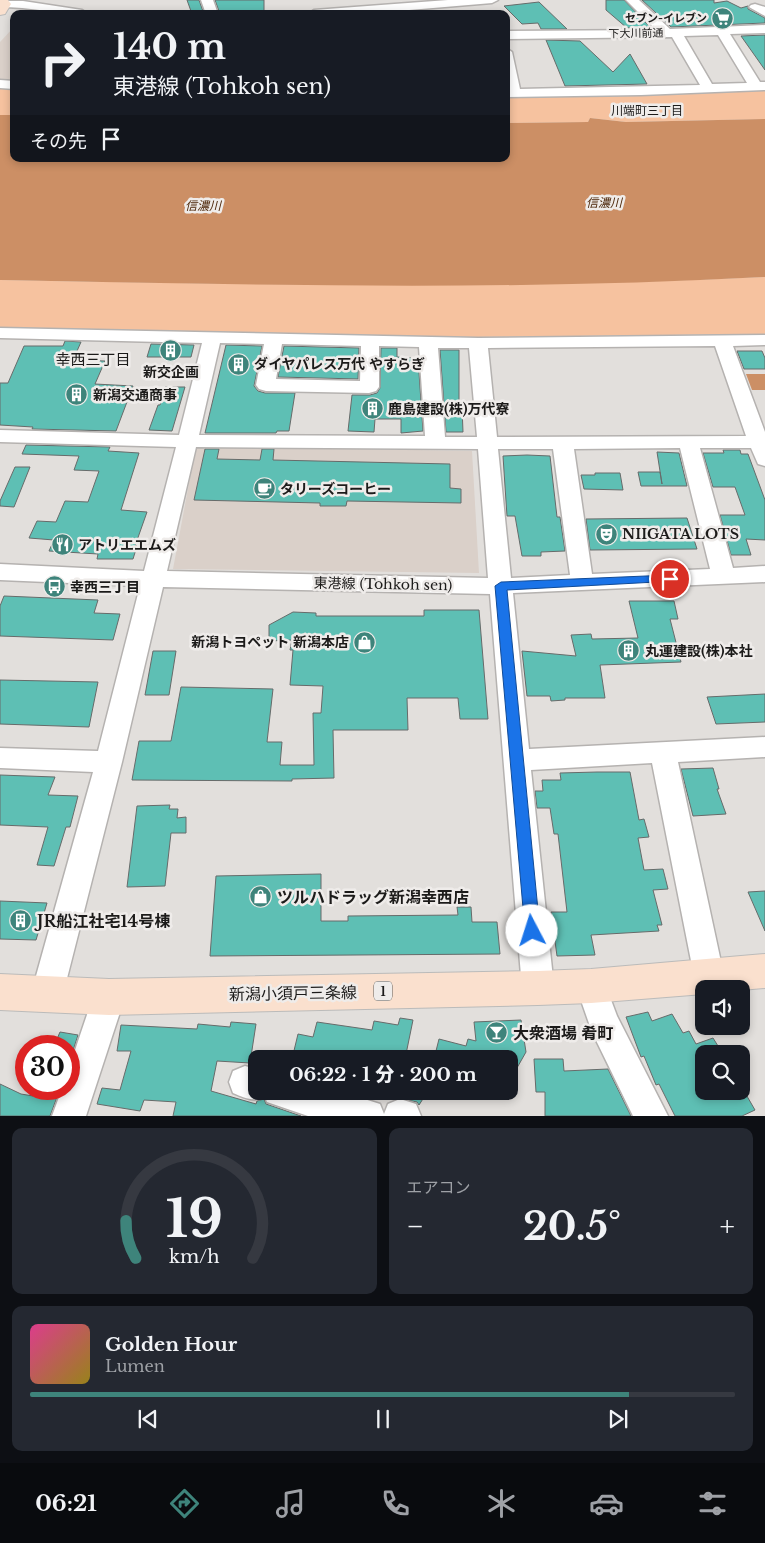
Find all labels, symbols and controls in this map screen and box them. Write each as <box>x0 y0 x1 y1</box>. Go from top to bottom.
supermarket icon: セブン-イレブン <box>711 6 735 30</box>
place label: セブン-イレブン <box>625 11 707 25</box>
text: 140 m <box>113 25 226 68</box>
street label: 下大川前通 <box>608 26 664 40</box>
icon: right <box>30 30 95 95</box>
text: 東港線 (Tohkoh sen) <box>113 73 331 100</box>
district label: 川端町三丁目 <box>611 103 683 118</box>
icon: arrive <box>97 125 125 153</box>
text: その先 <box>30 130 87 153</box>
water label: 信濃川 <box>586 195 624 210</box>
water label: 信濃川 <box>185 198 223 213</box>
building icon: 新交企画 <box>159 338 183 362</box>
district label: 幸西三丁目 <box>55 350 131 369</box>
building icon: ダイヤパレス万代 やすらぎ <box>226 352 250 376</box>
place label: ダイヤパレス万代 やすらぎ <box>254 355 425 373</box>
place label: 新交企画 <box>143 363 199 381</box>
building icon: 新潟交通商事 <box>65 383 89 407</box>
place label: 新潟交通商事 <box>93 386 177 404</box>
building icon: 鹿島建設(株)万代寮 <box>360 397 384 421</box>
place label: 鹿島建設(株)万代寮 <box>388 400 510 418</box>
cafe icon: タリーズコーヒー <box>252 477 276 501</box>
place label: タリーズコーヒー <box>280 480 391 498</box>
theatre icon: NIIGATA LOTS <box>594 522 618 546</box>
place label: NIIGATA LOTS <box>622 525 739 543</box>
restaurant icon: アトリエエムズ <box>50 533 74 557</box>
place label: アトリエエムズ <box>78 536 176 554</box>
pin <box>649 558 691 600</box>
icon: arrive <box>656 565 684 593</box>
street label: 東港線 (Tohkoh sen) <box>313 574 453 594</box>
bus stop icon: 幸西三丁目 <box>42 575 66 599</box>
place label: 幸西三丁目 <box>70 578 140 596</box>
shop icon: 新潟トヨペット 新潟本店 <box>353 630 377 654</box>
place label: 新潟トヨペット 新潟本店 <box>191 633 349 651</box>
building icon: 丸運建設(株)本社 <box>617 639 641 663</box>
place label: 丸運建設(株)本社 <box>645 642 753 660</box>
shop icon: ツルハドラッグ新潟幸西店 <box>249 885 273 909</box>
place label: ツルハドラッグ新潟幸西店 <box>277 887 469 907</box>
position arrow <box>505 904 557 956</box>
building icon: JR船江社宅14号棟 <box>9 909 33 933</box>
place label: JR船江社宅14号棟 <box>34 911 170 931</box>
map controls <box>695 980 750 1100</box>
button: sound <box>695 980 750 1035</box>
road number: 1 <box>374 981 392 1000</box>
street label: 新潟小須戸三条線 <box>229 982 357 1004</box>
bar icon: 大衆酒場 肴町 <box>485 1021 509 1045</box>
place label: 大衆酒場 肴町 <box>513 1023 613 1043</box>
speed limit sign: 30 <box>15 1035 80 1100</box>
button: search <box>695 1045 750 1100</box>
text: 06:22 · 1 分 · 200 m <box>289 1063 477 1086</box>
text: エアコン <box>407 1177 471 1197</box>
text: 19 <box>165 1187 223 1251</box>
text: 20.5° <box>523 1203 621 1250</box>
text: − <box>407 1209 424 1244</box>
text: + <box>720 1209 735 1244</box>
text: km/h <box>169 1246 220 1268</box>
text: Golden Hour <box>105 1333 237 1356</box>
text: Lumen <box>105 1356 165 1376</box>
icon: previous <box>134 1405 162 1433</box>
icon: pause <box>369 1405 397 1433</box>
icon: next <box>604 1405 632 1433</box>
icon: directions <box>167 1486 202 1521</box>
icon: music <box>273 1486 308 1521</box>
icon: phone <box>378 1486 413 1521</box>
icon: climate <box>484 1486 519 1521</box>
icon: car <box>589 1486 624 1521</box>
icon: filters <box>695 1486 730 1521</box>
text: 06:21 <box>35 1490 97 1517</box>

